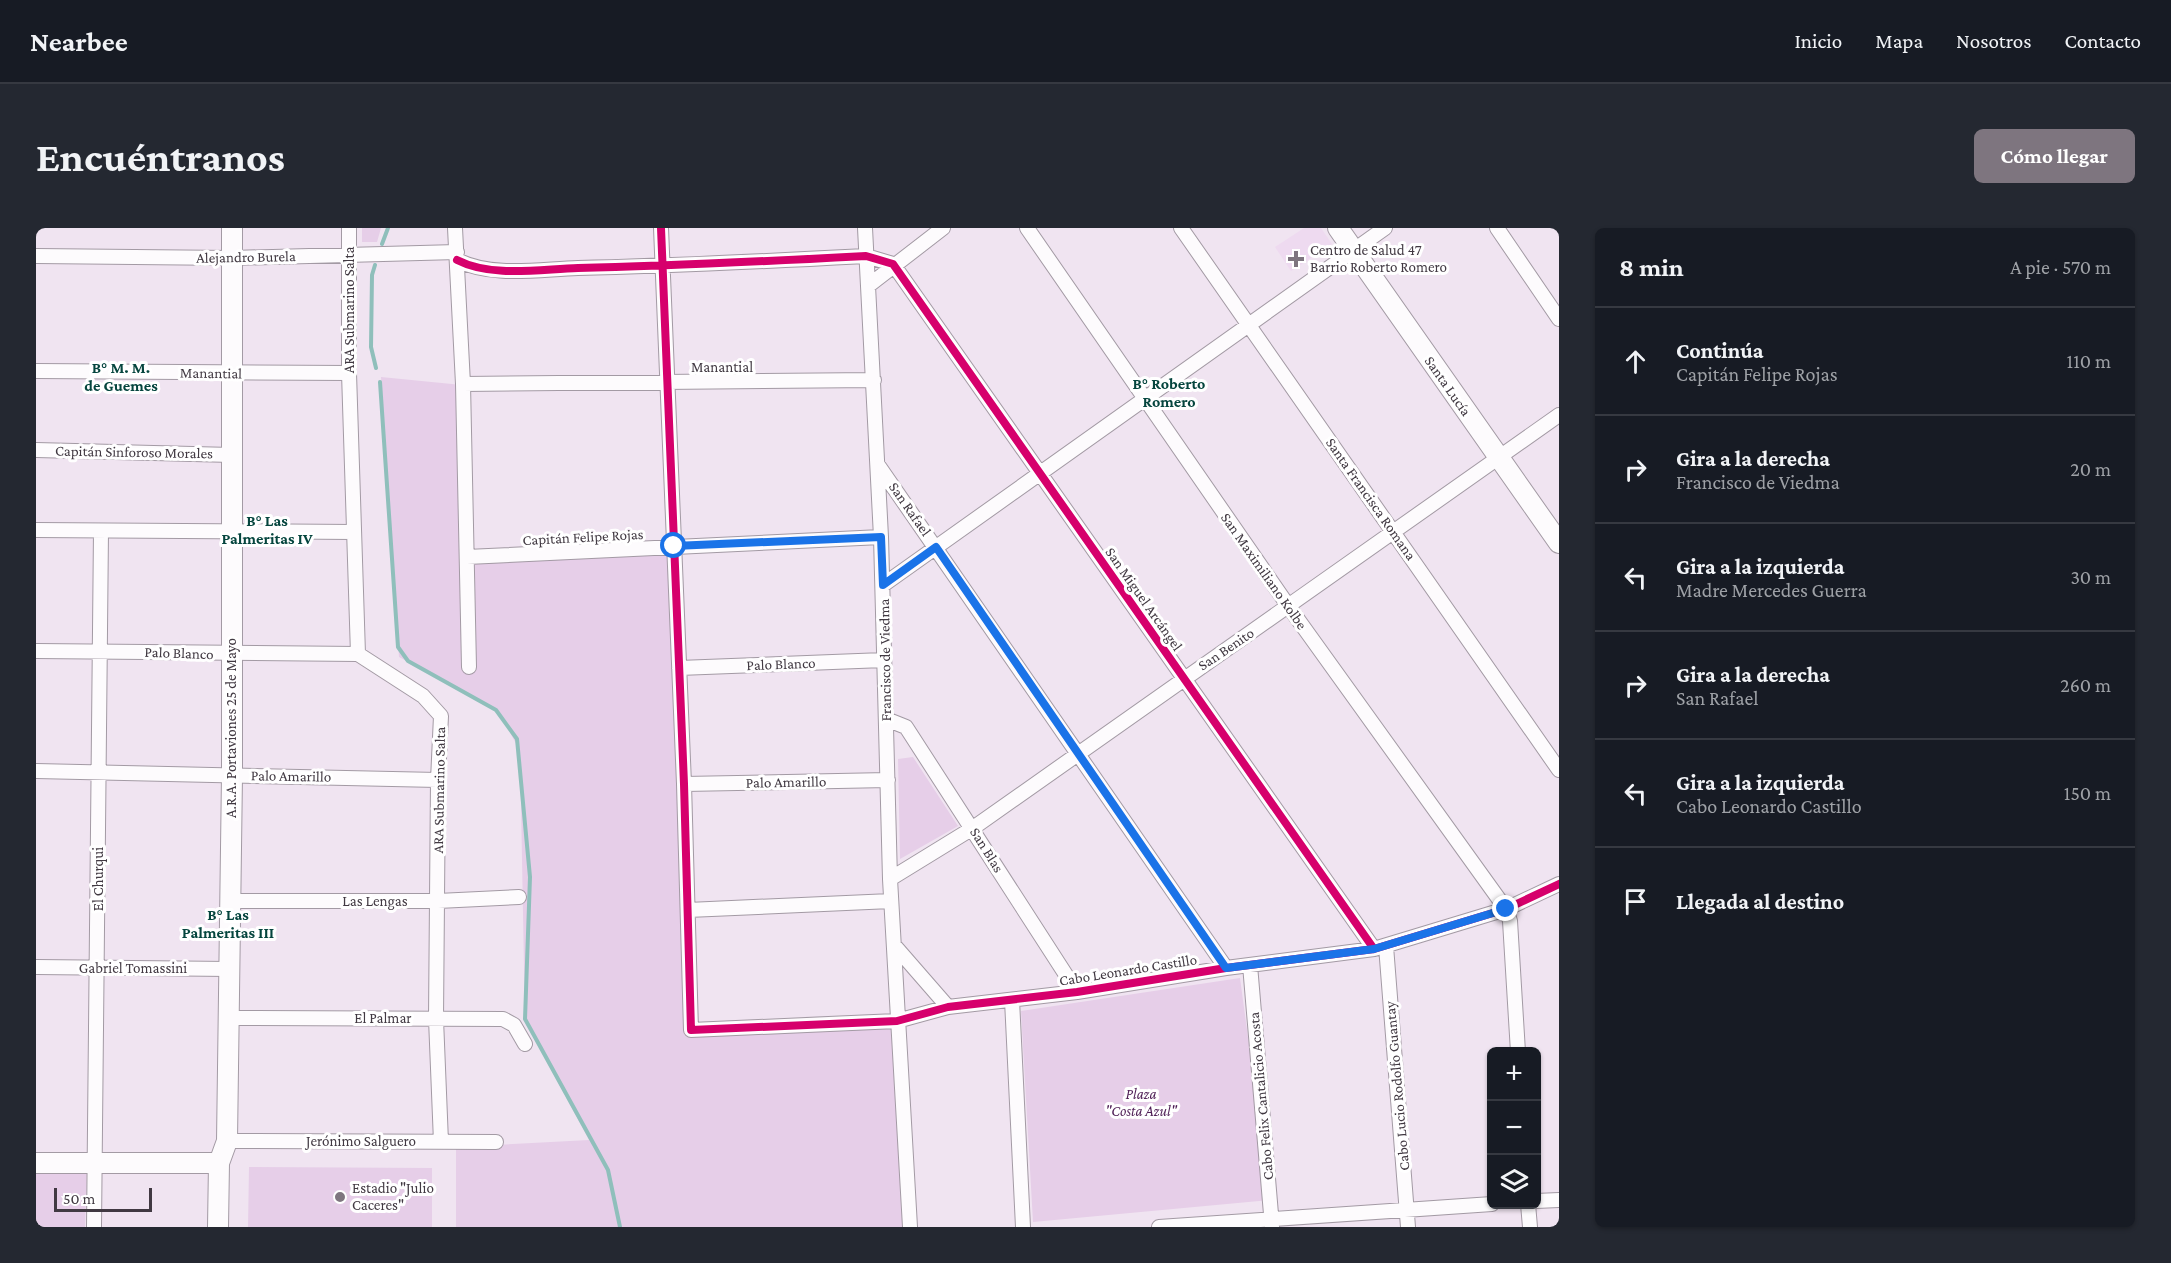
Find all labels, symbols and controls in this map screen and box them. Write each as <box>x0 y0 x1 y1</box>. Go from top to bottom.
text: Nearbee <box>30 26 128 57</box>
text: Inicio <box>1794 29 1842 53</box>
text: Mapa <box>1875 29 1923 53</box>
text: Nosotros <box>1956 29 2032 53</box>
text: Contacto <box>2065 29 2141 53</box>
button: Cómo llegar <box>1974 129 2135 183</box>
text: Encuéntranos <box>36 133 285 180</box>
place label: Centro de Salud 47 Barrio Roberto Romero <box>1310 242 1447 275</box>
street label: ARA Submarino Salta <box>341 247 357 373</box>
street label: Alejandro Burela <box>196 248 296 267</box>
marker: Centro de Salud 47 Barrio Roberto Romero <box>1287 250 1305 268</box>
text: 8 min <box>1619 253 1684 282</box>
text: A pie · 570 m <box>2010 256 2111 278</box>
text: Continúa <box>1676 338 1763 363</box>
icon: ahead <box>1619 345 1652 378</box>
text: 110 m <box>2067 350 2111 372</box>
street label: Santa Lucía <box>1422 353 1474 419</box>
district label: B° M. M. de Guemes <box>84 359 158 394</box>
street label: Manantial <box>691 359 753 375</box>
text: Capitán Felipe Rojas <box>1676 363 1837 385</box>
street label: Manantial <box>180 364 242 382</box>
district label: B° Roberto Romero <box>1133 375 1205 410</box>
street label: Santa Francisca Romana <box>1323 435 1419 563</box>
street label: Capitán Sinforoso Morales <box>55 443 213 462</box>
text: Gira a la derecha <box>1676 446 1830 471</box>
icon: right <box>1619 453 1652 486</box>
text: 20 m <box>2070 458 2111 480</box>
text: Francisco de Viedma <box>1676 471 1840 493</box>
street label: San Rafael <box>886 479 934 539</box>
street label: San Maximiliano Kolbe <box>1218 510 1310 633</box>
district label: B° Las Palmeritas IV <box>221 512 313 547</box>
street label: Capitán Felipe Rojas <box>522 526 644 549</box>
route start <box>660 532 686 558</box>
street label: San Miguel Arcángel <box>1102 544 1186 654</box>
text: Gira a la izquierda <box>1676 554 1845 579</box>
icon: left <box>1619 561 1652 594</box>
text: 30 m <box>2070 566 2111 588</box>
text: Madre Mercedes Guerra <box>1676 579 1867 601</box>
street label: Francisco de Viedma <box>876 598 894 722</box>
street label: San Benito <box>1195 624 1257 674</box>
street label: A.R.A. Portaviones 25 de Mayo <box>223 638 240 818</box>
street label: Palo Blanco <box>144 644 214 662</box>
street label: Palo Blanco <box>746 655 816 673</box>
text: Gira a la derecha <box>1676 662 1830 687</box>
icon: right <box>1619 669 1652 702</box>
text: 260 m <box>2060 674 2111 696</box>
text: San Rafael <box>1676 687 1759 709</box>
street label: ARA Submarino Salta <box>430 726 448 853</box>
street label: Palo Amarillo <box>251 767 331 785</box>
text: Gira a la izquierda <box>1676 770 1845 795</box>
street label: Palo Amarillo <box>746 773 826 791</box>
icon: left <box>1619 777 1652 810</box>
text: 150 m <box>2064 782 2111 804</box>
text: Cabo Leonardo Castillo <box>1676 795 1862 817</box>
street label: San Blas <box>967 825 1007 875</box>
street label: El Churqui <box>90 847 107 911</box>
icon: arrive <box>1619 885 1652 918</box>
text: Llegada al destino <box>1676 889 1844 914</box>
street label: Las Lengas <box>342 893 408 910</box>
route end <box>1492 895 1518 921</box>
district label: B° Las Palmeritas III <box>182 906 274 941</box>
street label: Cabo Leonardo Castillo <box>1058 951 1198 989</box>
street label: Gabriel Tomassini <box>79 960 187 976</box>
street label: Cabo Lucio Rodolfo Guantay <box>1382 1000 1413 1171</box>
street label: El Palmar <box>354 1010 412 1026</box>
street label: Cabo Felix Cantalicio Acosta <box>1246 1011 1276 1181</box>
map controls <box>1487 1047 1541 1209</box>
button: + <box>1487 1047 1541 1101</box>
park label: Plaza "Costa Azul" <box>1105 1086 1178 1119</box>
button: − <box>1487 1101 1541 1155</box>
street label: Jerónimo Salguero <box>304 1133 416 1150</box>
button: layers <box>1487 1155 1541 1209</box>
place label: Estadio "Julio Caceres" <box>352 1180 434 1213</box>
scale bar <box>54 1185 152 1212</box>
text: 50 m <box>63 1190 95 1207</box>
marker: Estadio "Julio Caceres" <box>333 1190 347 1204</box>

